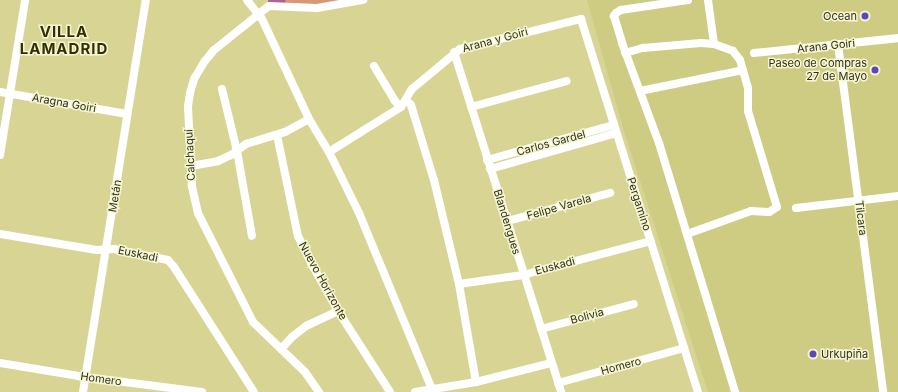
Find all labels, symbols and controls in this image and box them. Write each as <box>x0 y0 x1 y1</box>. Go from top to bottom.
place label: Ocean <box>823 9 857 23</box>
marker: Ocean <box>860 11 870 21</box>
district label: VILLA LAMADRID <box>20 22 108 57</box>
street label: Arana y Goiri <box>461 25 529 55</box>
street label: Arana Goiri <box>796 36 856 56</box>
place label: Paseo de Compras 27 de Mayo <box>769 57 867 83</box>
marker: Paseo de Compras 27 de Mayo <box>870 65 880 75</box>
street label: Aragna Goiri <box>31 91 97 115</box>
street label: Carlos Gardel <box>515 127 587 159</box>
street label: Calchaquí <box>182 129 198 181</box>
street label: Pergamino <box>624 175 654 233</box>
street label: Metán <box>106 179 124 213</box>
street label: Blandengues <box>491 188 523 256</box>
street label: Felipe Varela <box>525 191 593 223</box>
street label: Tilcara <box>852 200 870 236</box>
street label: Nuevo Horizonte <box>296 240 350 322</box>
street label: Euskadi <box>117 243 159 265</box>
street label: Euskadi <box>534 254 576 278</box>
street label: Bolivia <box>569 305 605 327</box>
place label: Urkupiña <box>821 347 868 361</box>
marker: Urkupiña <box>808 349 818 359</box>
street label: Homero <box>599 354 643 378</box>
street label: Homero <box>80 370 122 388</box>

